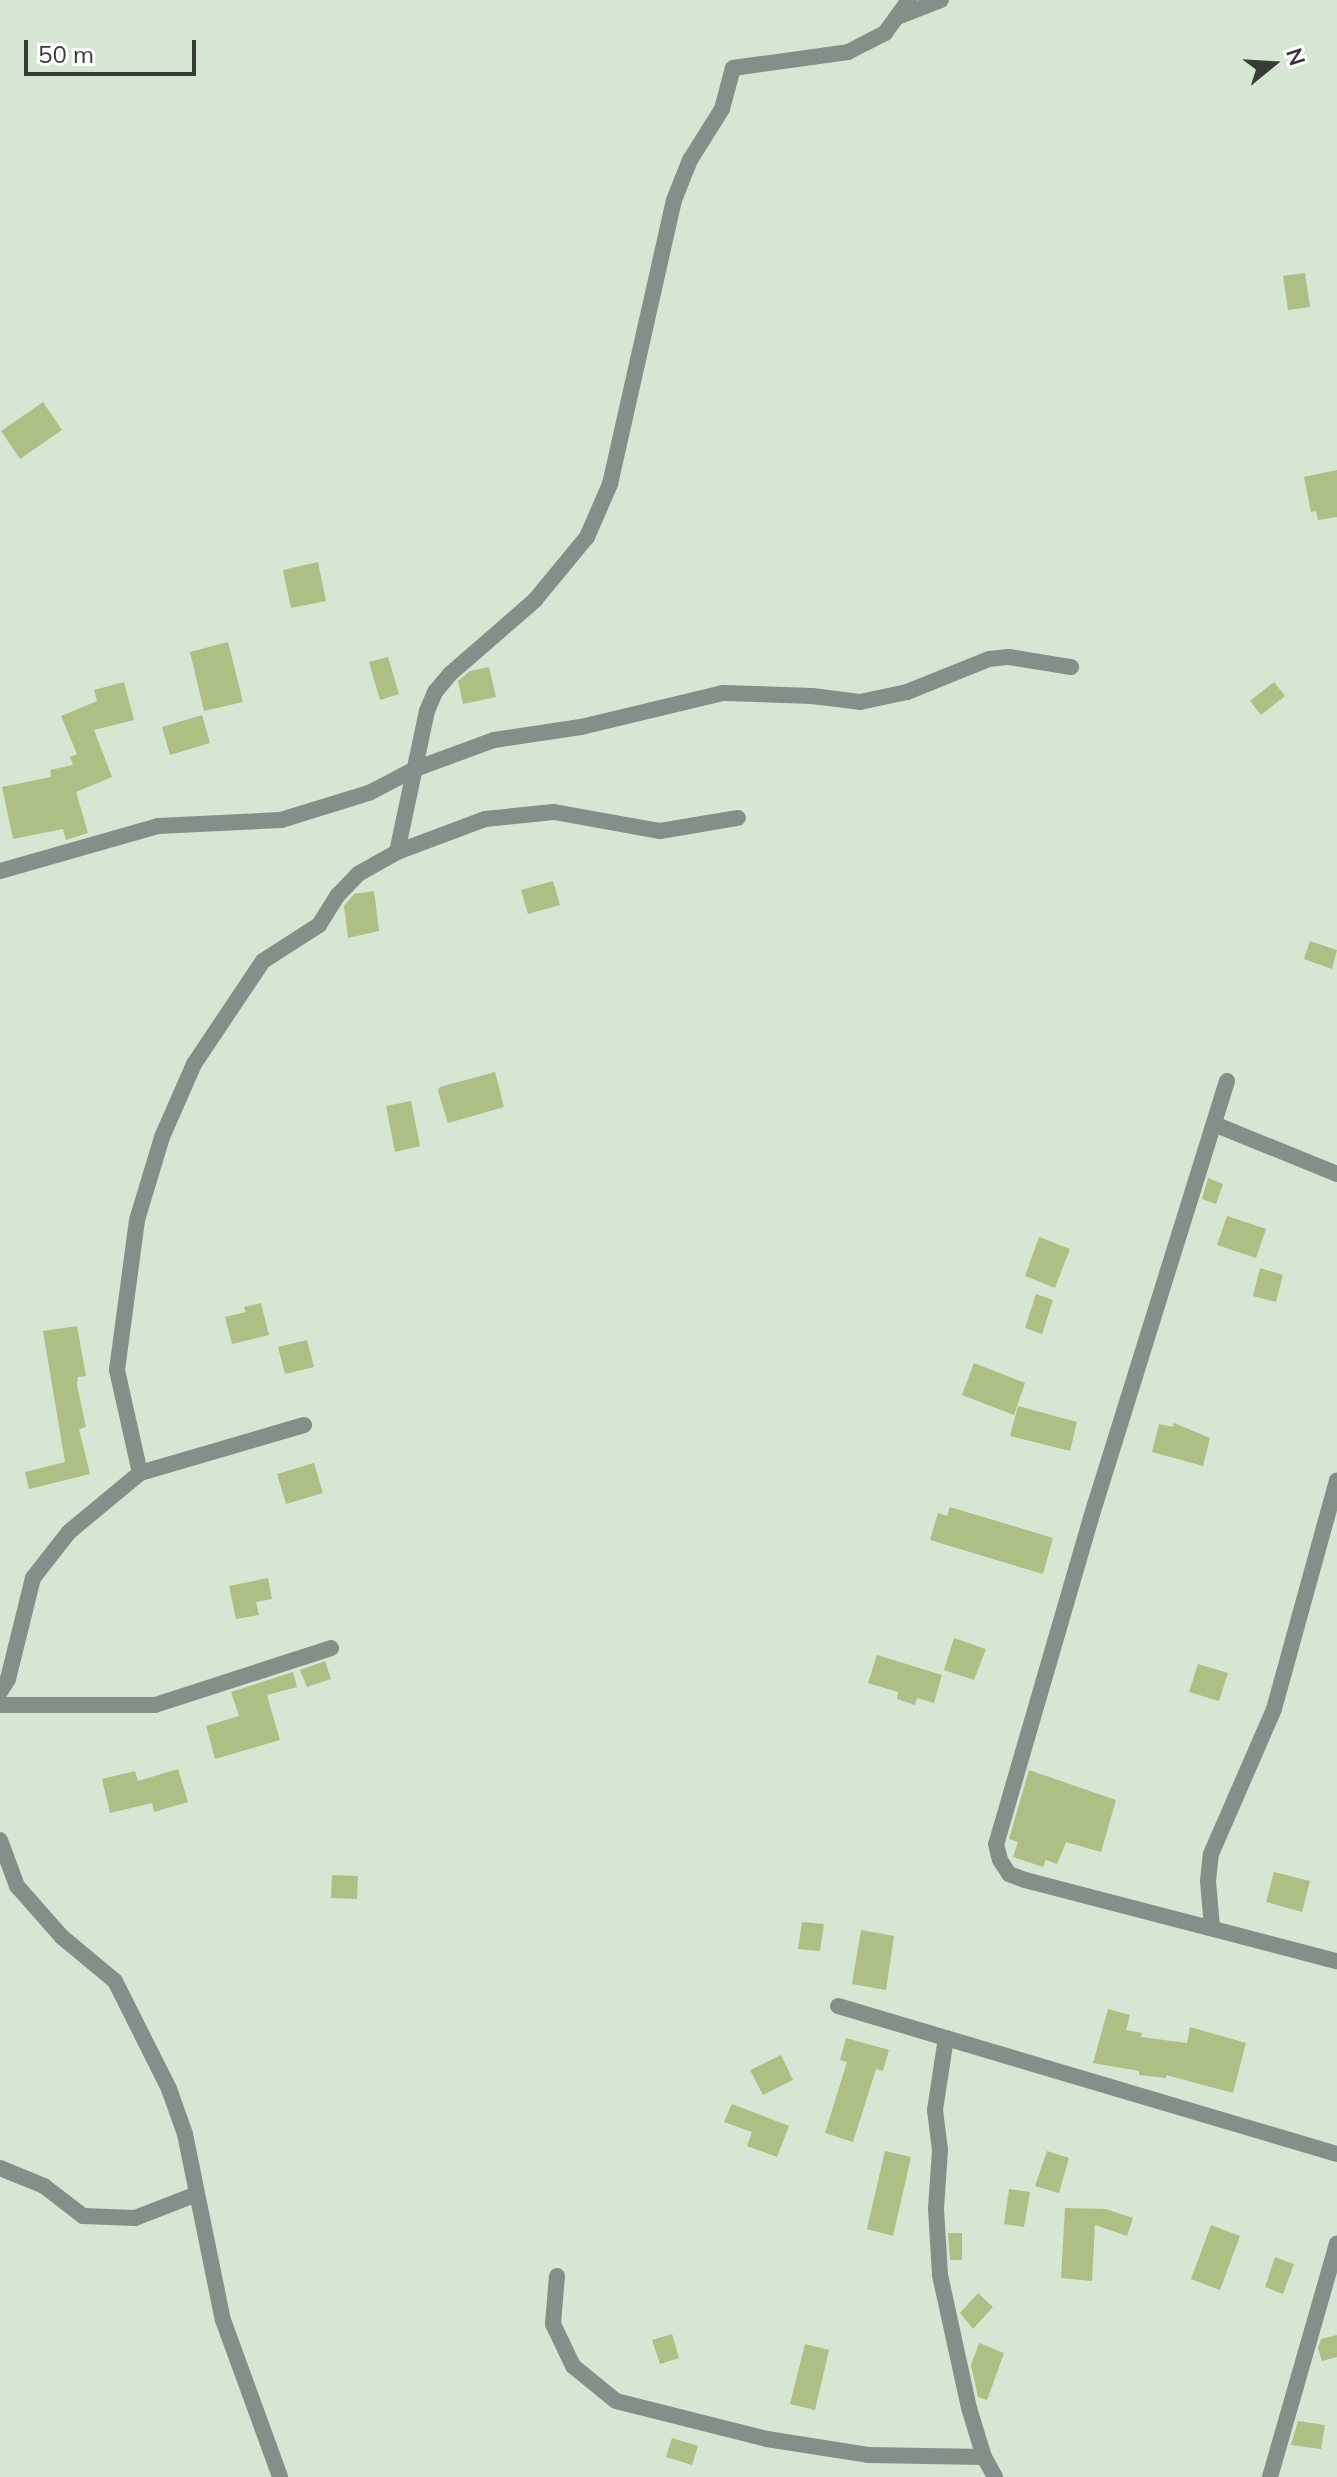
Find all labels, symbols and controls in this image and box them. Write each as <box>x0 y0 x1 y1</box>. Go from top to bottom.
scale bar <box>28 24 200 74</box>
north arrow <box>1233 24 1313 104</box>
text: 50 m <box>38 39 94 69</box>
text: N <box>1280 44 1312 69</box>

